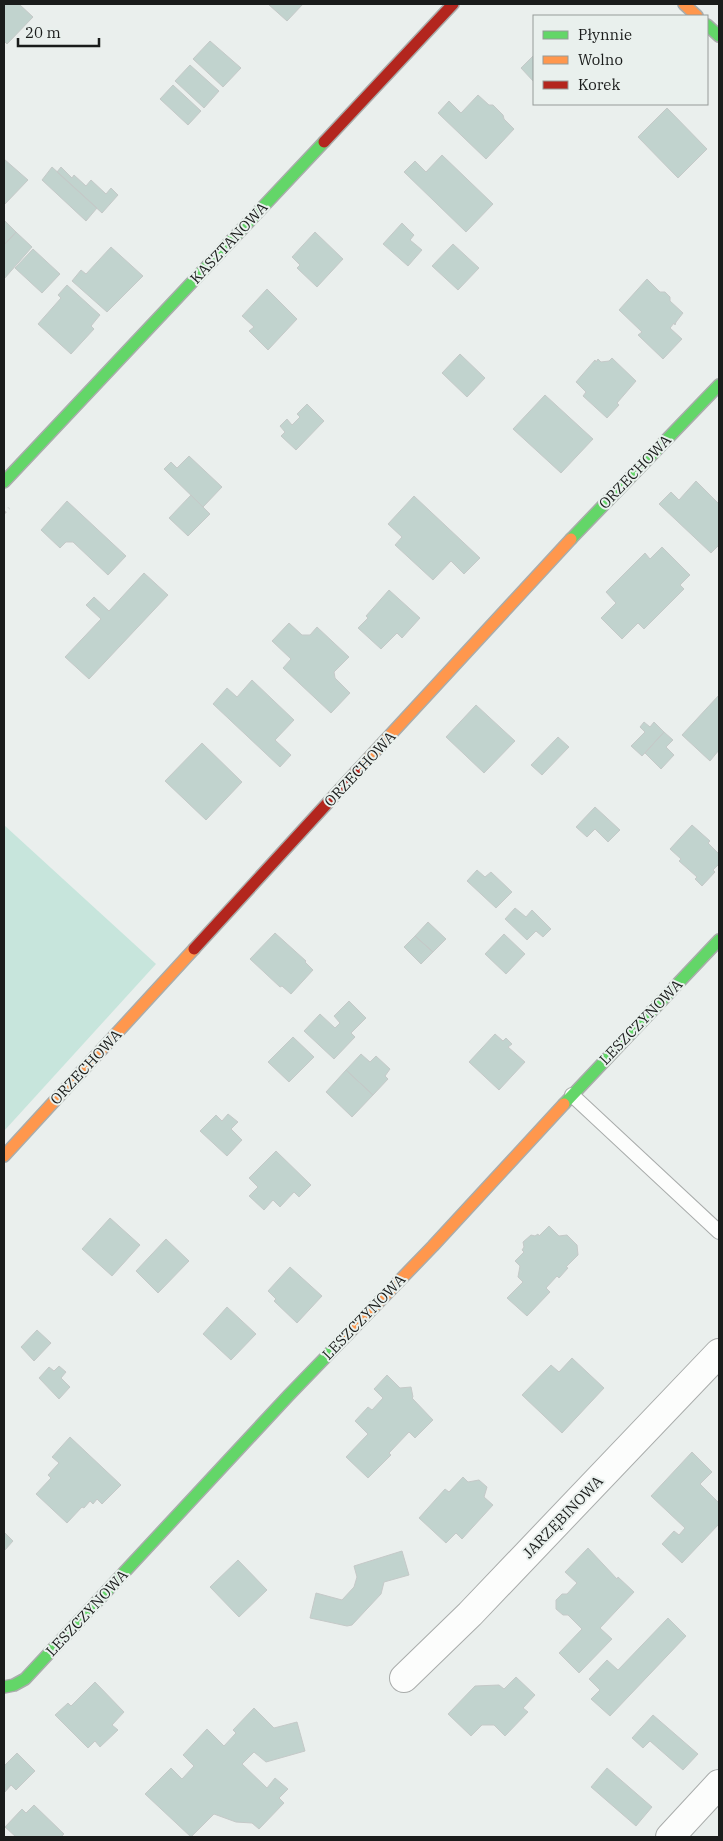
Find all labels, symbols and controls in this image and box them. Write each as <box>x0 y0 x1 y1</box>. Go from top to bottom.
scale bar <box>18 15 99 47</box>
legend <box>533 15 708 105</box>
text: 20 m <box>25 23 61 42</box>
text: Płynnie <box>578 25 632 44</box>
text: Wolno <box>578 50 623 69</box>
text: Korek <box>578 75 620 94</box>
street label: KASZTANOWA <box>186 197 272 288</box>
street label: ORZECHOWA <box>594 430 675 513</box>
street label: ORZECHOWA <box>320 726 400 810</box>
street label: LESZCZYNOWA <box>595 974 687 1068</box>
street label: ORZECHOWA <box>46 1024 126 1108</box>
street label: LESZCZYNOWA <box>318 1269 410 1363</box>
street label: JARZĘBINOWA <box>518 1471 607 1562</box>
street label: LESZCZYNOWA <box>42 1565 132 1660</box>

